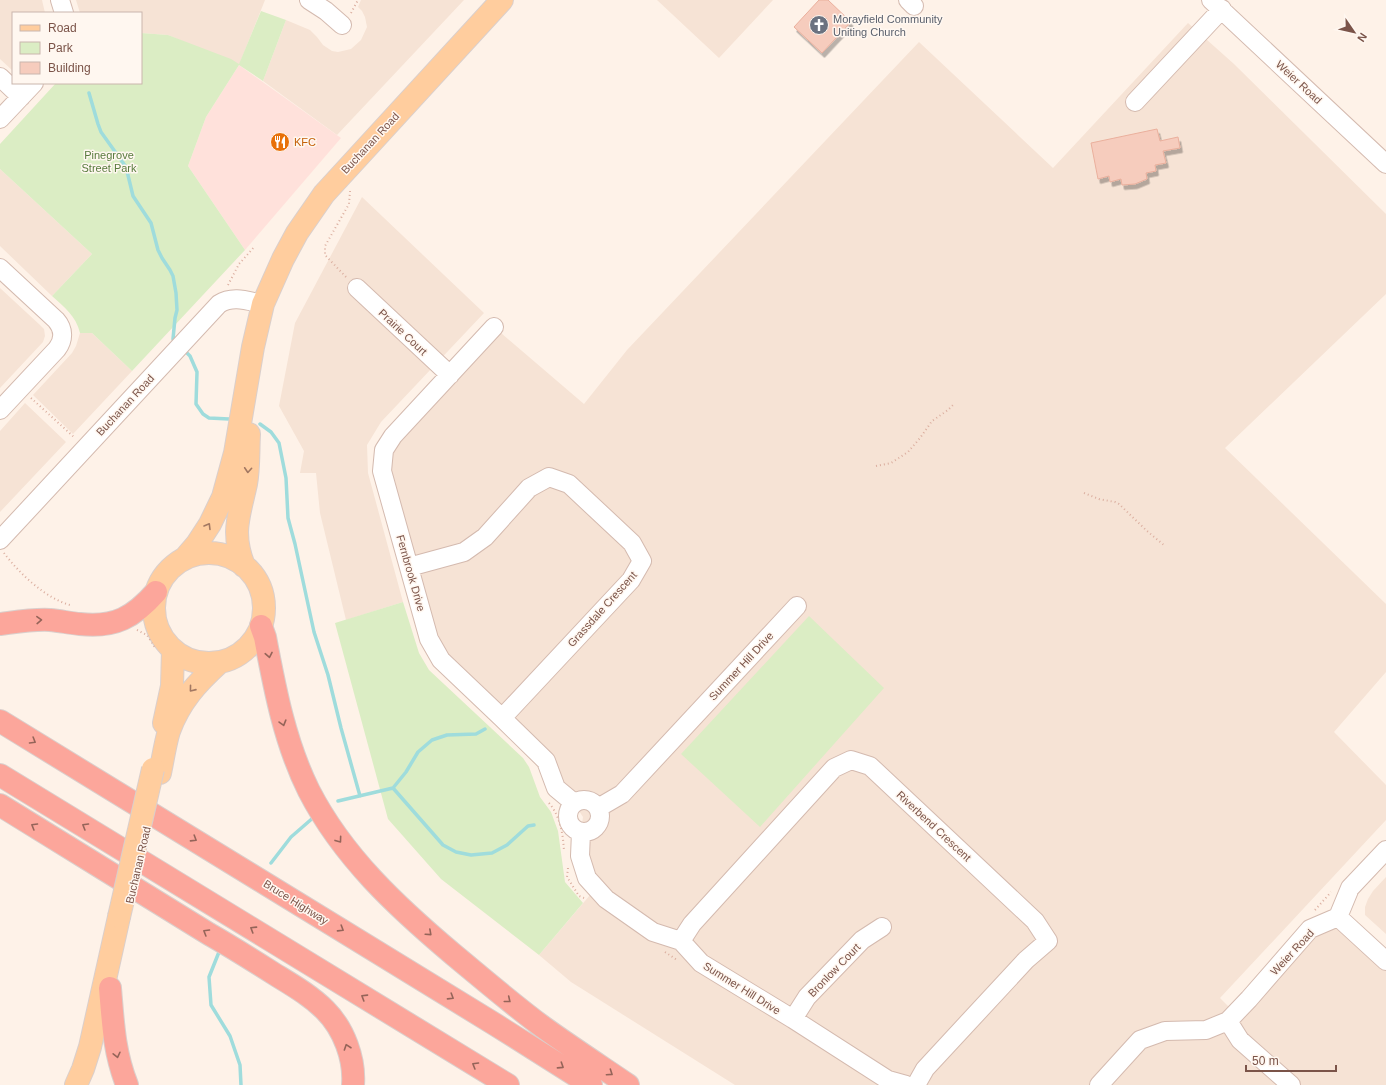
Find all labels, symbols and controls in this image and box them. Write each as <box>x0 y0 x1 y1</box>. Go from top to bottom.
legend <box>12 12 142 84</box>
north arrow <box>1334 12 1374 52</box>
place label: Morayfield Community Uniting Church <box>833 13 943 38</box>
church icon: Morayfield Community Uniting Church <box>808 14 830 36</box>
text: Road <box>48 21 77 35</box>
text: N <box>1355 31 1369 44</box>
text: Park <box>48 41 74 55</box>
street label: Weier Road <box>1274 58 1324 106</box>
text: Building <box>48 61 91 75</box>
street label: Buchanan Road <box>339 110 401 176</box>
restaurant icon: KFC <box>269 131 291 153</box>
place label: KFC <box>294 136 316 148</box>
park label: Pinegrove Street Park <box>81 149 137 174</box>
street label: Prairie Court <box>376 307 430 357</box>
street label: Buchanan Road <box>94 372 156 438</box>
one-way arrow <box>243 467 252 473</box>
one-way arrow <box>204 524 211 531</box>
street label: Fernbrook Drive <box>394 533 428 613</box>
street label: Grassdale Crescent <box>565 569 639 649</box>
one-way arrow <box>36 616 42 624</box>
street label: Summer Hill Drive <box>706 629 776 703</box>
one-way arrow <box>264 652 272 658</box>
one-way arrow <box>190 685 197 692</box>
one-way arrow <box>279 720 287 726</box>
one-way arrow <box>29 737 36 744</box>
street label: Riverbend Crescent <box>894 788 974 864</box>
one-way arrow <box>31 824 38 831</box>
one-way arrow <box>82 824 89 831</box>
street label: Buchanan Road <box>123 825 153 905</box>
one-way arrow <box>190 834 197 842</box>
one-way arrow <box>334 835 341 842</box>
street label: Bruce Highway <box>261 877 331 927</box>
one-way arrow <box>337 924 344 932</box>
one-way arrow <box>250 926 257 934</box>
street label: Weier Road <box>1268 927 1316 977</box>
one-way arrow <box>203 929 210 936</box>
one-way arrow <box>424 929 431 936</box>
street label: Bronlow Court <box>805 941 863 999</box>
street label: Summer Hill Drive <box>701 959 783 1017</box>
one-way arrow <box>447 992 454 1000</box>
one-way arrow <box>361 994 368 1002</box>
one-way arrow <box>504 995 511 1002</box>
one-way arrow <box>343 1043 352 1050</box>
scale bar <box>1246 1047 1336 1073</box>
one-way arrow <box>113 1052 121 1058</box>
text: 50 m <box>1252 1054 1279 1068</box>
one-way arrow <box>557 1061 564 1068</box>
one-way arrow <box>472 1062 479 1069</box>
one-way arrow <box>606 1068 613 1076</box>

